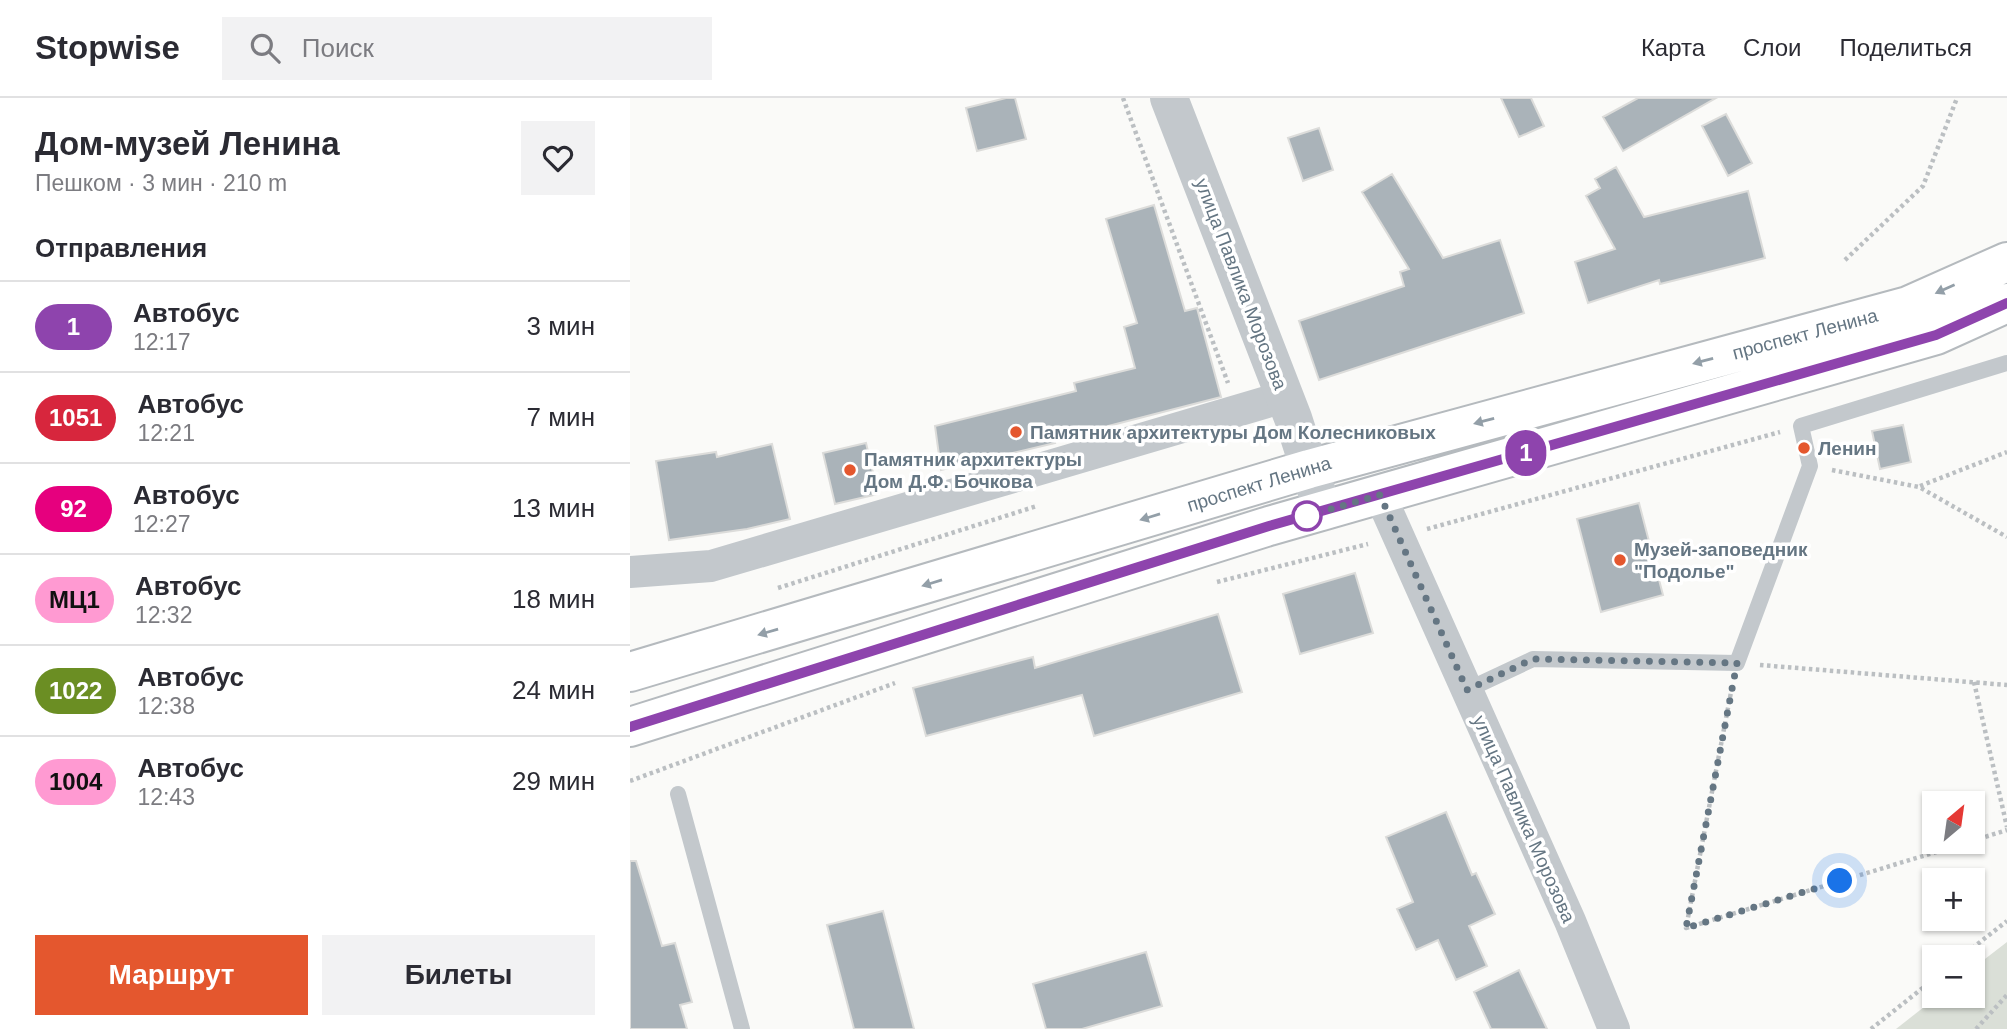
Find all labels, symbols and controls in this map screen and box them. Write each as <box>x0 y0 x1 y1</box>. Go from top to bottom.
search box <box>222 17 712 80</box>
text: Stopwise <box>35 29 180 66</box>
icon: search <box>246 29 284 67</box>
text: Поиск <box>302 33 374 63</box>
text: Карта <box>1641 34 1705 61</box>
text: Слои <box>1743 34 1801 61</box>
text: Поделиться <box>1839 34 1972 61</box>
button: heart <box>521 121 595 195</box>
text: Дом-музей Ленина <box>35 125 340 162</box>
text: Пешком · 3 мин · 210 m <box>35 170 287 196</box>
street label: улица Павлика Морозова <box>1191 175 1291 393</box>
text: Отправления <box>35 233 207 263</box>
one-way arrow <box>1934 284 1955 295</box>
text: Автобус <box>133 298 240 328</box>
street label: проспект Ленина <box>1730 304 1880 363</box>
text: 3 мин <box>527 311 595 341</box>
text: 1 <box>67 313 80 340</box>
text: 12:17 <box>133 329 191 355</box>
one-way arrow <box>1692 356 1714 367</box>
text: Автобус <box>137 389 244 419</box>
text: 7 мин <box>527 402 595 432</box>
text: 1051 <box>49 404 102 431</box>
one-way arrow <box>1473 416 1495 427</box>
text: 12:21 <box>137 420 195 446</box>
place label: Памятник архитектуры Дом Колесниковых <box>1030 422 1436 443</box>
marker: Памятник архитектуры Дом Колесниковых <box>1008 424 1024 440</box>
line badge: 1 <box>1503 430 1549 476</box>
place label: Ленин <box>1818 438 1877 459</box>
text: 1 <box>1519 439 1533 466</box>
marker: Ленин <box>1796 440 1812 456</box>
place label: Памятник архитектуры Дом Д.Ф. Бочкова <box>864 449 1082 492</box>
street label: проспект Ленина <box>1184 452 1334 516</box>
marker: Памятник архитектуры Дом Д.Ф. Бочкова <box>842 462 858 478</box>
text: Автобус <box>133 480 240 510</box>
text: 13 мин <box>512 493 595 523</box>
text: 92 <box>60 495 87 522</box>
unlabelled marker <box>1292 501 1322 531</box>
text: 12:27 <box>133 511 191 537</box>
one-way arrow <box>1139 512 1160 522</box>
place label: Музей-заповедник "Подолье" <box>1634 539 1808 582</box>
marker: Музей-заповедник "Подолье" <box>1612 552 1628 568</box>
text: Автобус <box>135 571 242 601</box>
one-way arrow <box>921 578 942 588</box>
text: 18 мин <box>512 584 595 614</box>
text: МЦ1 <box>49 586 100 613</box>
text: 12:32 <box>135 602 192 628</box>
one-way arrow <box>757 627 778 637</box>
text: Автобус <box>137 662 244 692</box>
text: 24 мин <box>512 675 595 705</box>
text: 1022 <box>49 677 102 704</box>
text: 12:38 <box>137 693 195 719</box>
street label: улица Павлика Морозова <box>1469 712 1579 926</box>
text: Автобус <box>137 753 244 783</box>
text: 29 мин <box>512 766 595 796</box>
text: 1004 <box>49 768 102 795</box>
text: 12:43 <box>137 784 195 810</box>
north arrow <box>1922 791 1984 854</box>
map controls <box>1922 791 1985 1008</box>
your location <box>1822 863 1857 898</box>
button: + <box>1922 868 1985 931</box>
button: Маршрут <box>35 935 308 1015</box>
button: Билеты <box>322 935 595 1015</box>
button: − <box>1922 945 1985 1008</box>

